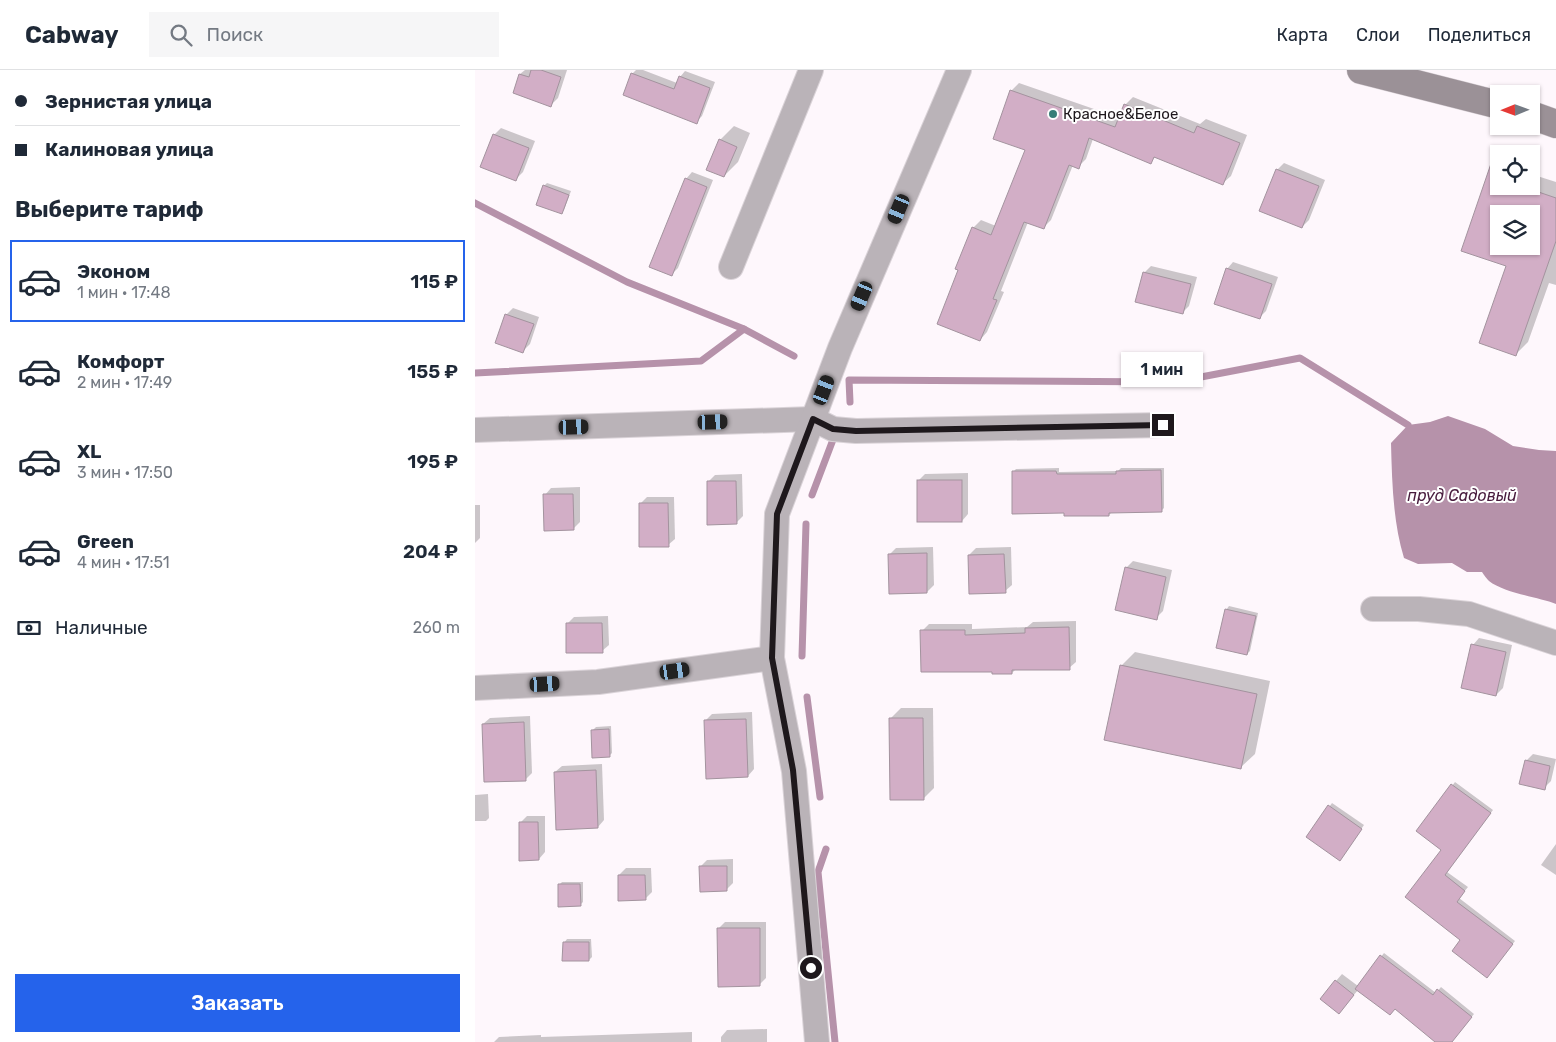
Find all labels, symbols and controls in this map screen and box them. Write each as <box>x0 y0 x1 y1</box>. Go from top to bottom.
search box <box>149 12 499 57</box>
text: Cabway <box>25 21 119 49</box>
icon: search <box>167 21 195 49</box>
text: Поиск <box>207 23 263 46</box>
text: Карта <box>1277 24 1328 46</box>
text: Слои <box>1356 24 1400 46</box>
text: Поделиться <box>1428 24 1531 46</box>
north arrow <box>1490 85 1540 135</box>
map controls <box>1490 85 1540 255</box>
text: Зернистая улица <box>45 90 212 113</box>
place label: Красное&Белое <box>1063 105 1178 123</box>
marker: Красное&Белое <box>1047 108 1059 120</box>
text: Калиновая улица <box>45 138 214 161</box>
button: locate <box>1490 145 1540 195</box>
car <box>886 192 911 226</box>
text: Выберите тариф <box>15 196 204 223</box>
button: layers <box>1490 205 1540 255</box>
icon: car <box>17 259 62 304</box>
text: Эконом <box>77 260 150 283</box>
text: 115 ₽ <box>410 270 458 293</box>
car <box>849 279 874 313</box>
text: 1 мин · 17:48 <box>77 283 171 302</box>
icon: car <box>17 349 62 394</box>
text: Комфорт <box>77 350 164 373</box>
callout: 1 мин <box>1122 352 1204 388</box>
text: 155 ₽ <box>407 360 458 383</box>
text: 1 мин <box>1141 360 1183 379</box>
text: 2 мин · 17:49 <box>77 373 172 392</box>
car <box>811 373 836 407</box>
car <box>697 414 728 430</box>
route end <box>1152 414 1174 436</box>
car <box>558 419 589 435</box>
icon: car <box>17 439 62 484</box>
text: XL <box>77 440 101 463</box>
text: 195 ₽ <box>407 450 458 473</box>
text: 3 мин · 17:50 <box>77 463 173 482</box>
water label: пруд Садовый <box>1407 486 1517 505</box>
icon: car <box>17 529 62 574</box>
text: Green <box>77 530 134 553</box>
text: 204 ₽ <box>403 540 458 563</box>
text: 4 мин · 17:51 <box>77 553 170 572</box>
icon: cash <box>15 614 43 642</box>
text: Наличные <box>55 616 148 639</box>
text: 260 m <box>413 618 460 637</box>
car <box>659 661 690 681</box>
car <box>529 676 560 692</box>
route start <box>800 957 822 979</box>
button: Заказать <box>15 974 460 1032</box>

